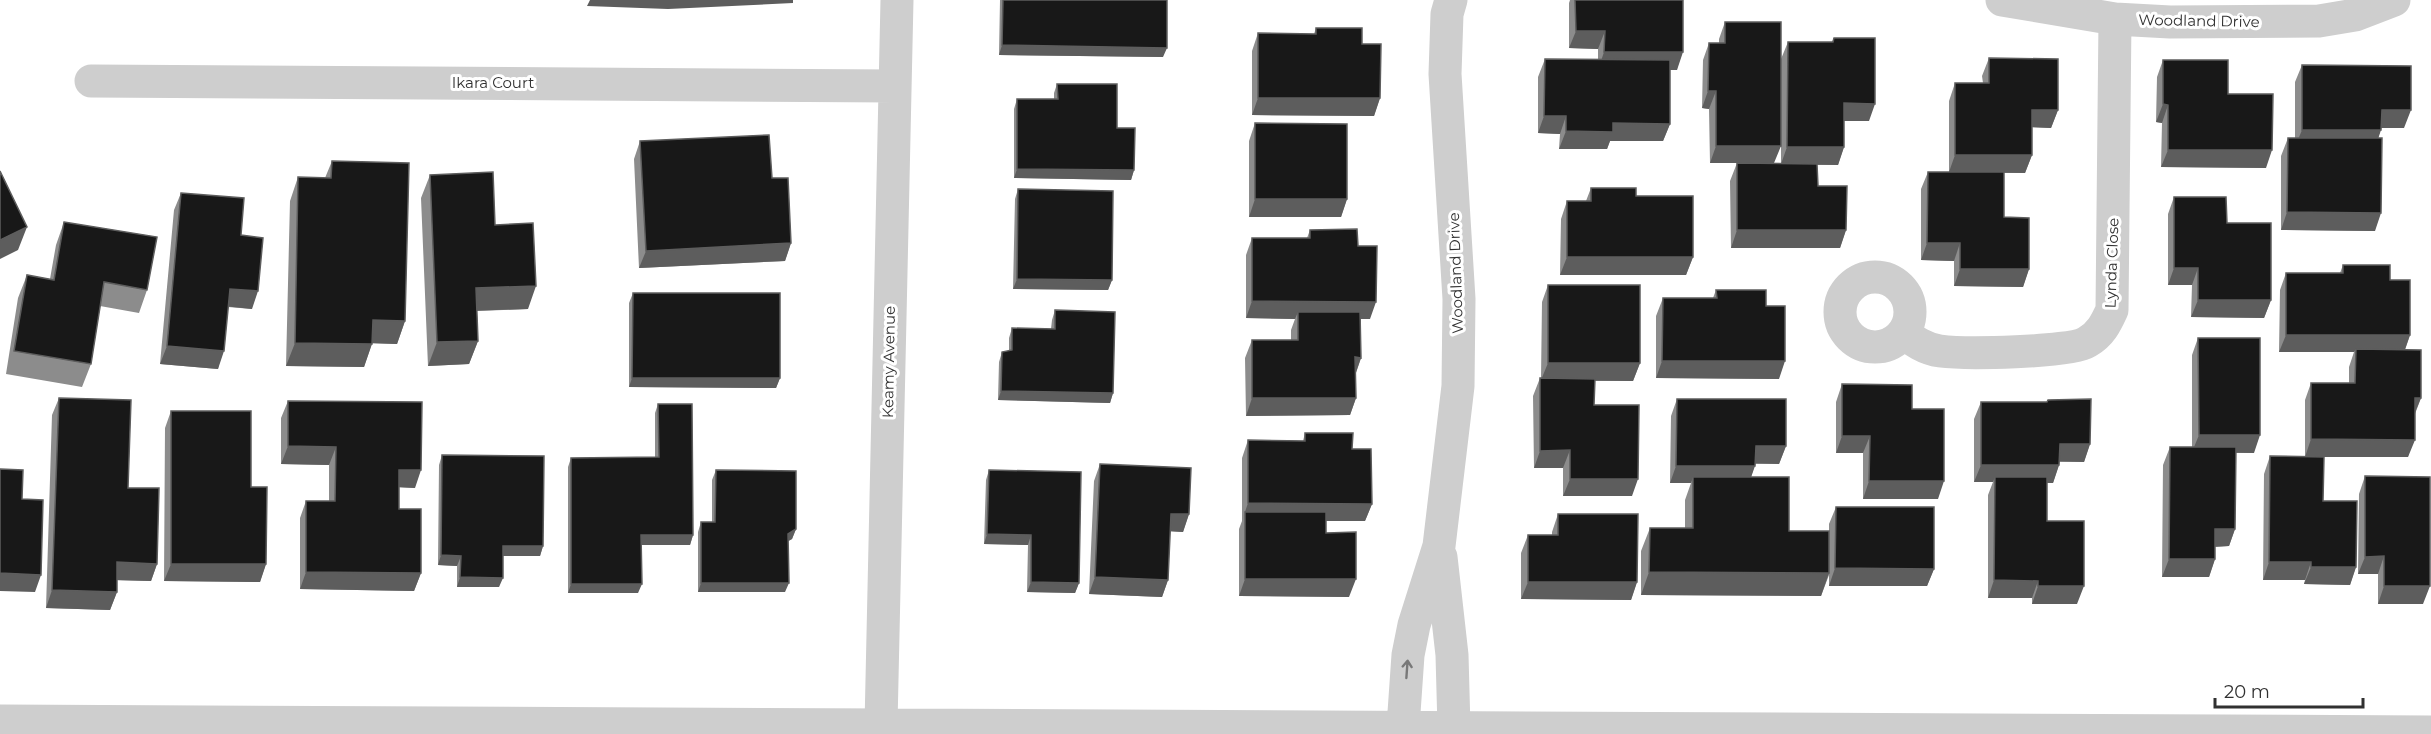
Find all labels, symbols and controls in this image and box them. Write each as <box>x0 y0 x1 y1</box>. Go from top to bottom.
street label: Woodland Drive <box>2138 10 2260 31</box>
street label: Ikara Court <box>452 73 534 92</box>
street label: Woodland Drive <box>1444 212 1467 334</box>
street label: Lynda Close <box>2100 217 2123 309</box>
street label: Keamy Avenue <box>878 306 899 418</box>
one-way arrow <box>1402 660 1413 680</box>
scale bar <box>2215 671 2364 709</box>
text: 20 m <box>2224 681 2270 703</box>

